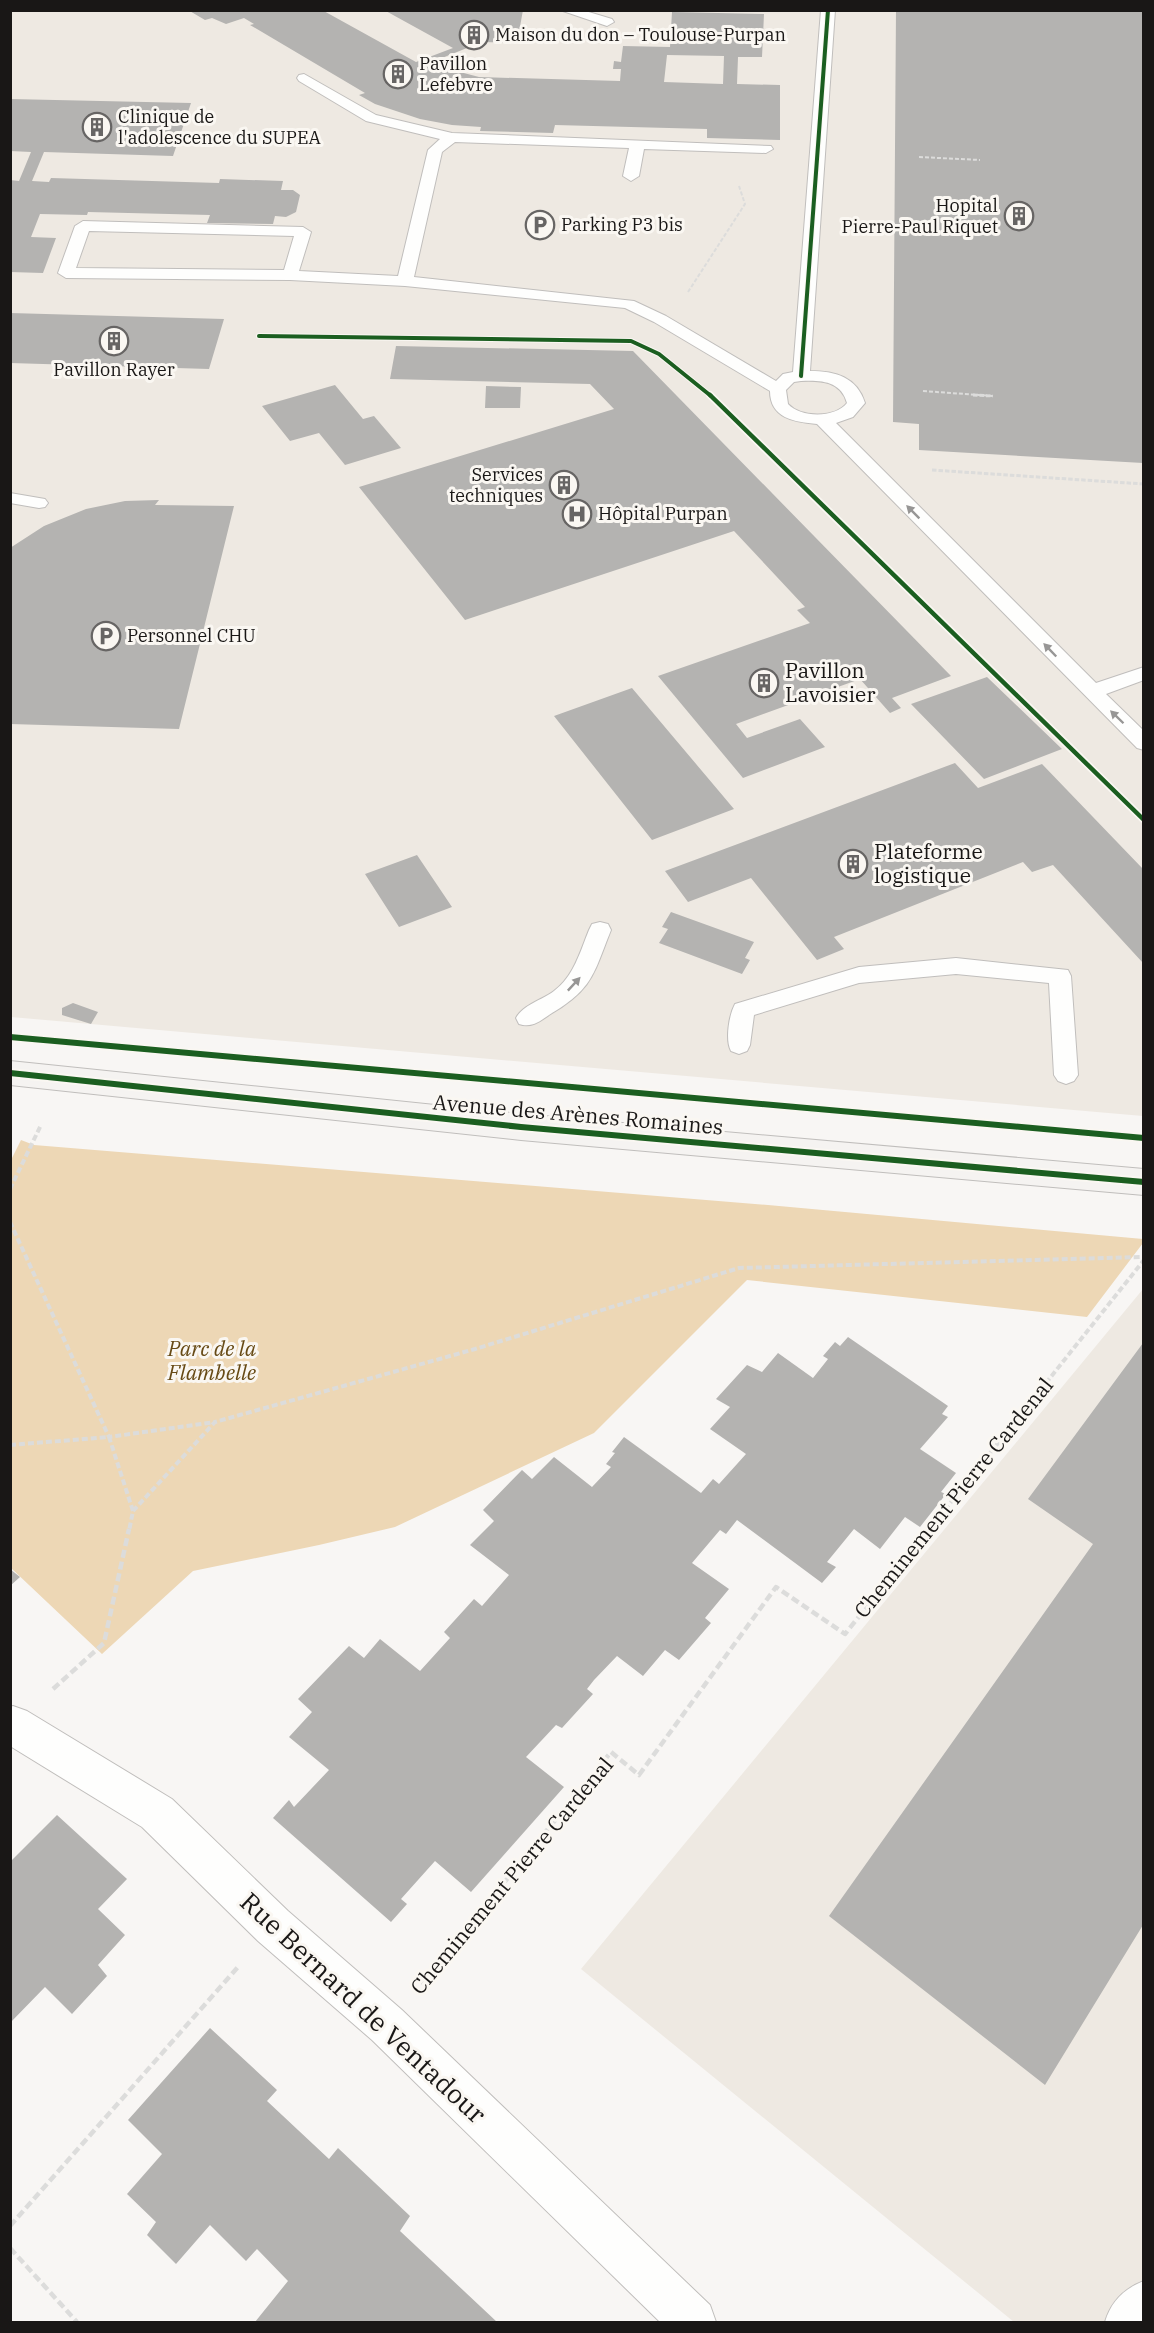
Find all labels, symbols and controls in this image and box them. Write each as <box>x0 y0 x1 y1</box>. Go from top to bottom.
building icon: Maison du don – Toulouse-Purpan <box>458 19 490 51</box>
place label: Maison du don – Toulouse-Purpan <box>495 23 786 46</box>
place label: Pavillon Lefebvre <box>419 52 493 96</box>
building icon: Pavillon Lefebvre <box>382 58 414 90</box>
place label: Clinique de l'adolescence du SUPEA <box>118 105 322 149</box>
building icon: Clinique de l'adolescence du SUPEA <box>81 111 113 143</box>
place label: Hopital Pierre-Paul Riquet <box>841 194 998 238</box>
building icon: Hopital Pierre-Paul Riquet <box>1003 200 1035 232</box>
parking icon: Parking P3 bis <box>524 209 556 241</box>
place label: Parking P3 bis <box>561 213 683 236</box>
building icon: Pavillon Rayer <box>98 325 130 357</box>
place label: Pavillon Rayer <box>53 358 175 381</box>
place label: Services techniques <box>449 463 543 507</box>
building icon: Services techniques <box>548 469 580 501</box>
hospital icon: Hôpital Purpan <box>561 498 593 530</box>
place label: Hôpital Purpan <box>598 502 728 525</box>
one-way arrow <box>906 504 920 519</box>
parking icon: Personnel CHU <box>90 620 122 652</box>
place label: Personnel CHU <box>127 624 256 647</box>
one-way arrow <box>1043 643 1057 658</box>
place label: Pavillon Lavoisier <box>785 656 876 708</box>
building icon: Pavillon Lavoisier <box>748 667 780 699</box>
one-way arrow <box>1111 711 1125 725</box>
place label: Plateforme logistique <box>874 837 983 889</box>
building icon: Plateforme logistique <box>837 848 869 880</box>
one-way arrow <box>567 977 581 992</box>
street label: Avenue des Arènes Romaines <box>432 1087 724 1141</box>
park label: Parc de la Flambelle <box>167 1334 257 1386</box>
street label: Cheminement Pierre Cardenal <box>848 1371 1059 1623</box>
street label: Cheminement Pierre Cardenal <box>404 1751 619 2000</box>
street label: Rue Bernard de Ventadour <box>234 1884 494 2131</box>

